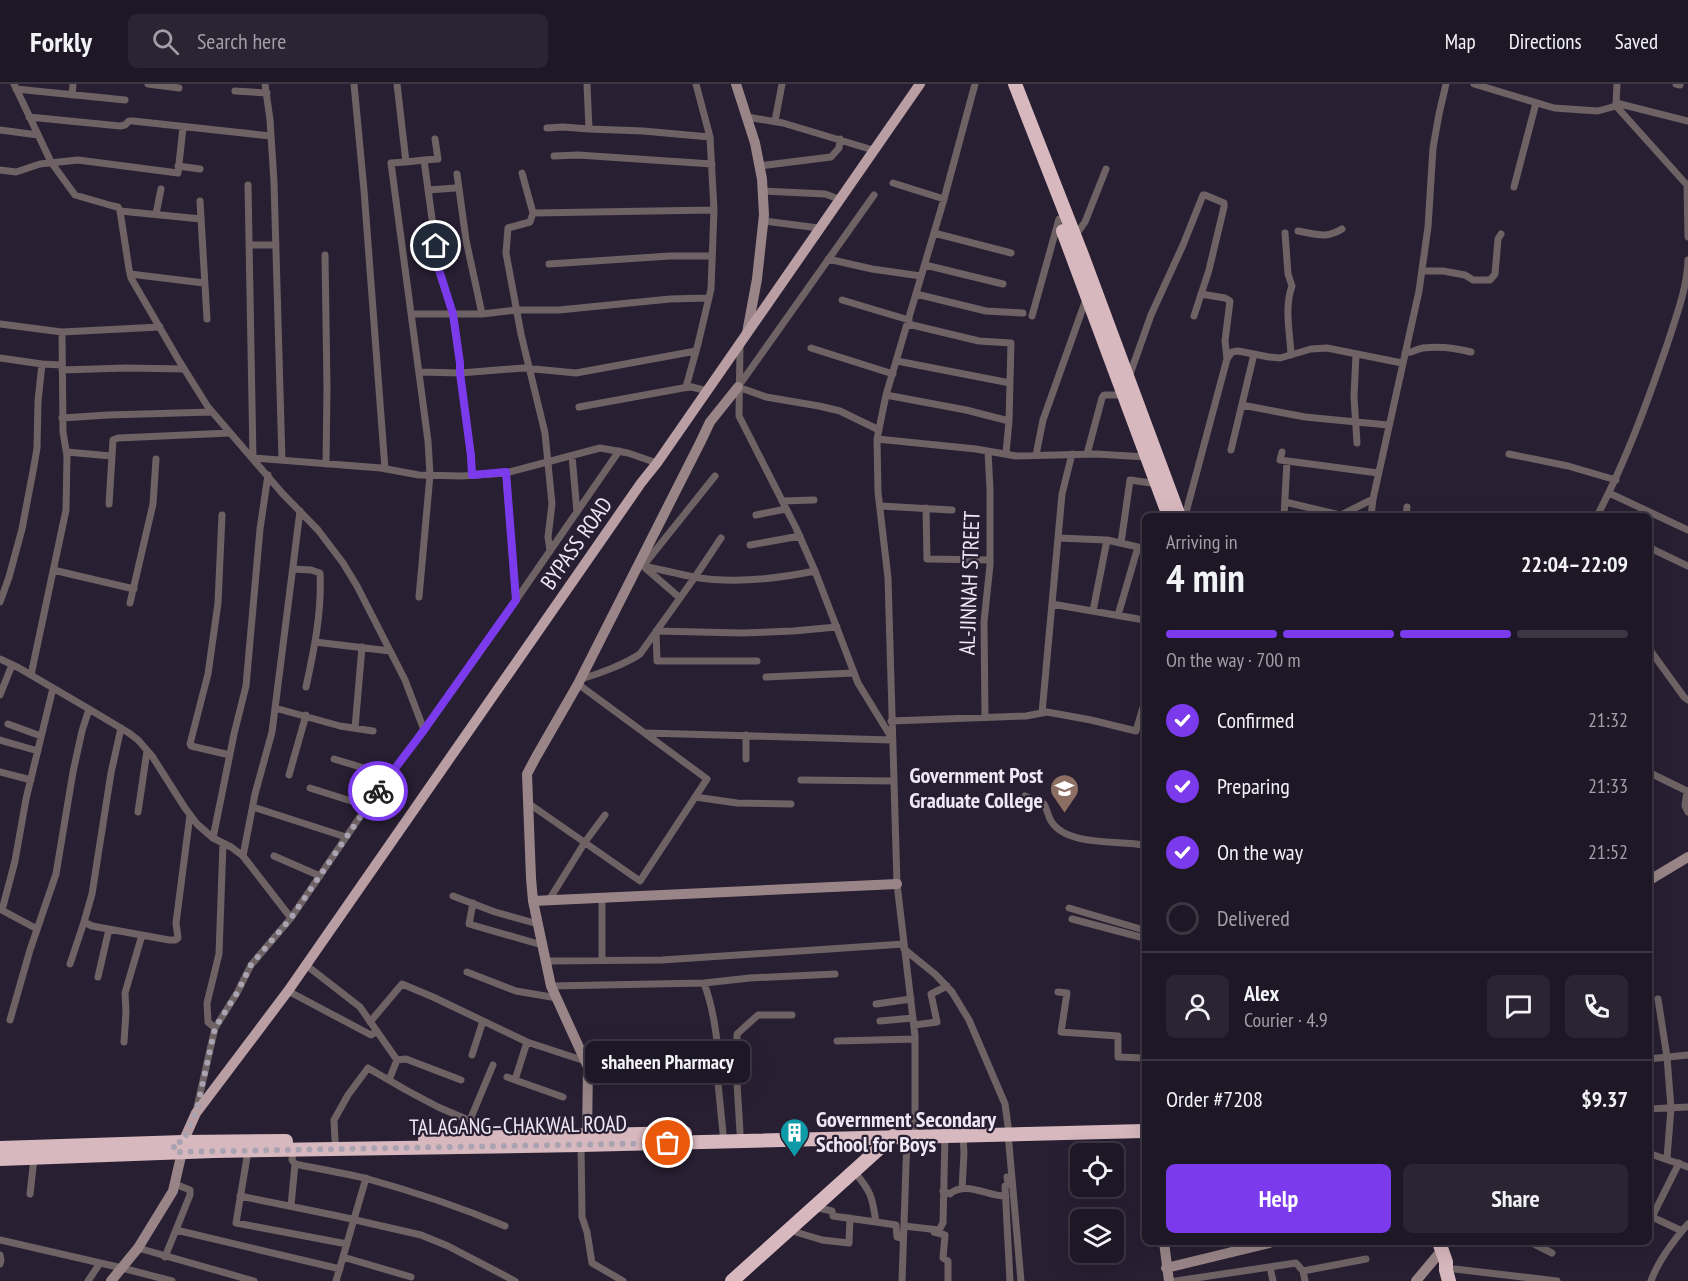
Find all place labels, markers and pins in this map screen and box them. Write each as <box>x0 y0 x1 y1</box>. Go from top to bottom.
pin <box>410 220 461 271</box>
place label: Government Post Graduate College <box>909 761 1044 814</box>
school or university icon: Government Post Graduate College <box>1048 772 1080 814</box>
callout: shaheen Pharmacy <box>586 1041 750 1083</box>
place label: Government Secondary School for Boys <box>816 1105 997 1158</box>
building icon: Government Secondary School for Boys <box>779 1116 811 1158</box>
pin <box>642 1117 693 1168</box>

